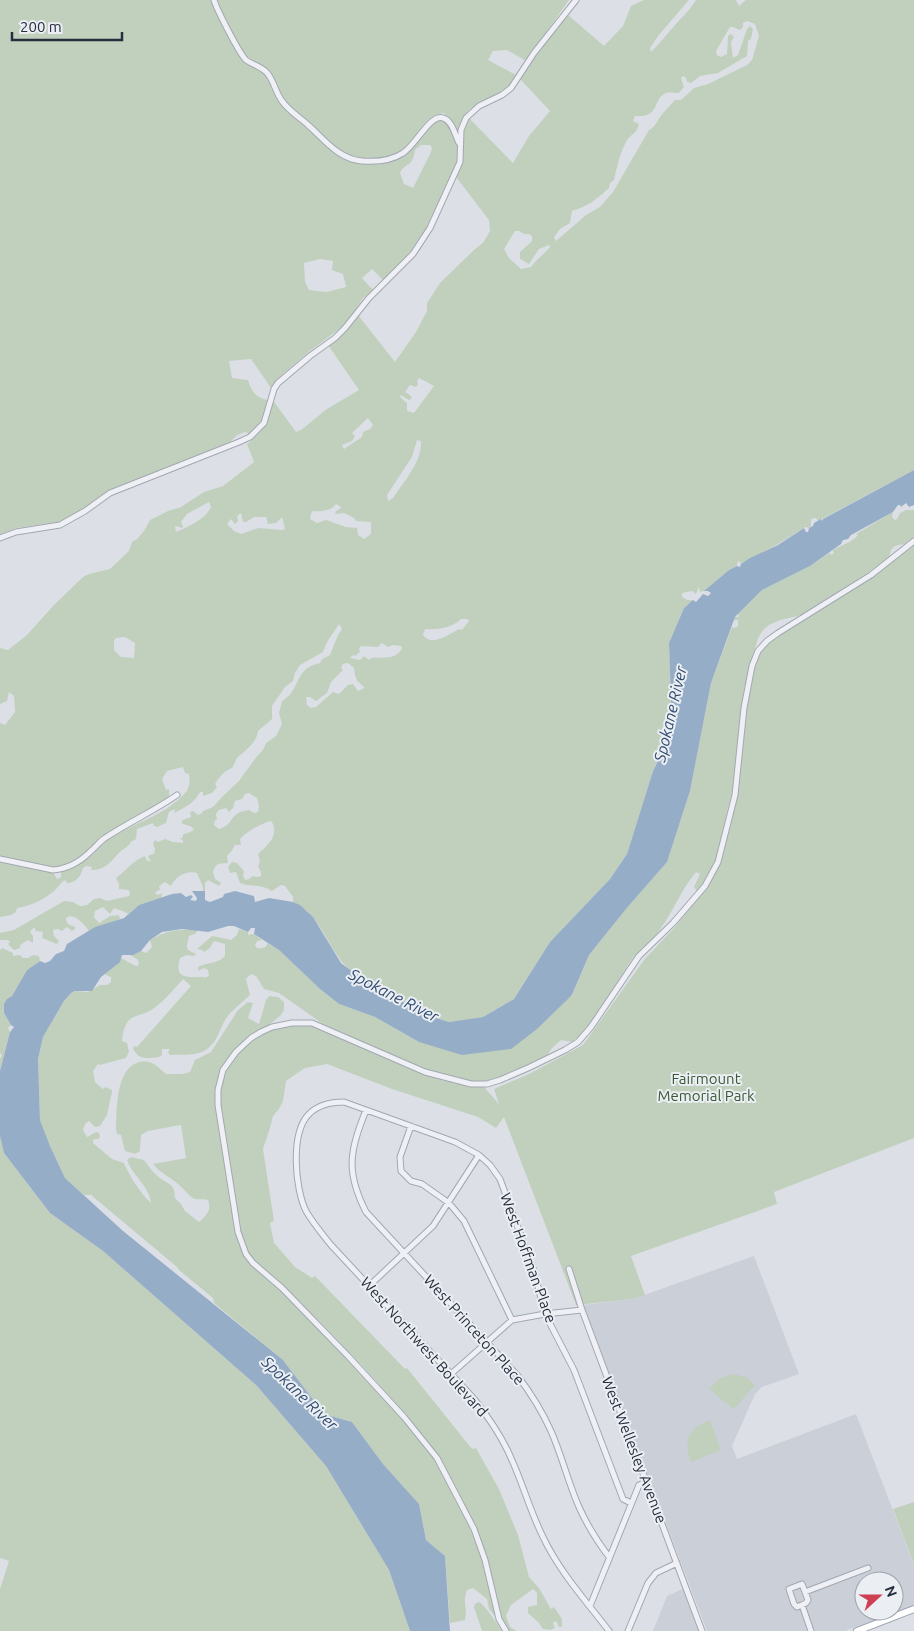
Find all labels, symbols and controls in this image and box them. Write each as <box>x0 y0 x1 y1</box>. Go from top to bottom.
scale bar <box>12 10 122 42</box>
text: 200 m <box>20 18 62 35</box>
water label: Spokane River <box>650 663 690 765</box>
water label: Spokane River <box>345 964 443 1026</box>
park label: Fairmount Memorial Park <box>657 1070 755 1104</box>
street label: West Hoffman Place <box>497 1191 560 1325</box>
street label: West Princeton Place <box>420 1271 528 1388</box>
street label: West Northwest Boulevard <box>357 1273 491 1420</box>
water label: Spokane River <box>258 1352 342 1434</box>
street label: West Wellesley Avenue <box>599 1374 670 1526</box>
north arrow <box>854 1571 904 1621</box>
text: N <box>882 1584 900 1599</box>

